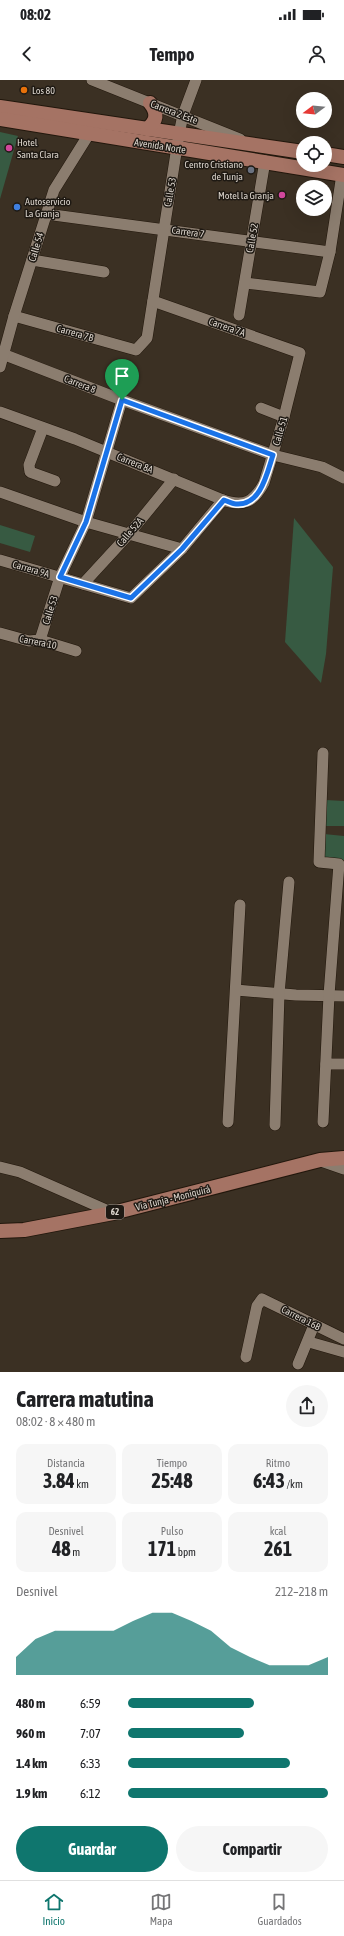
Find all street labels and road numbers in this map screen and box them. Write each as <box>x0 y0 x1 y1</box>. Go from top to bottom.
street label: Carrera 2 Este <box>149 98 200 126</box>
street label: Avenida Norte <box>133 136 187 156</box>
street label: Calle 53 <box>162 176 178 208</box>
street label: Calle 52 <box>244 222 260 254</box>
street label: Carrera 7 <box>171 224 205 240</box>
street label: Calle 54 <box>26 231 46 263</box>
street label: Carrera 7A <box>207 316 247 338</box>
street label: Carrera 7B <box>55 323 95 344</box>
street label: Carrera 8 <box>63 373 98 395</box>
street label: Calle 51 <box>271 415 289 447</box>
street label: Carrera 8A <box>115 451 155 475</box>
street label: Calle 52A <box>115 515 146 549</box>
street label: Carrera 9A <box>11 558 51 580</box>
street label: Calle 53 <box>40 594 60 626</box>
street label: Carrera 10 <box>18 633 58 651</box>
street label: Vía Tunja - Moniquirá <box>134 1183 212 1213</box>
road number: 62 <box>106 1205 124 1219</box>
street label: Carrera 16B <box>280 1303 323 1333</box>

